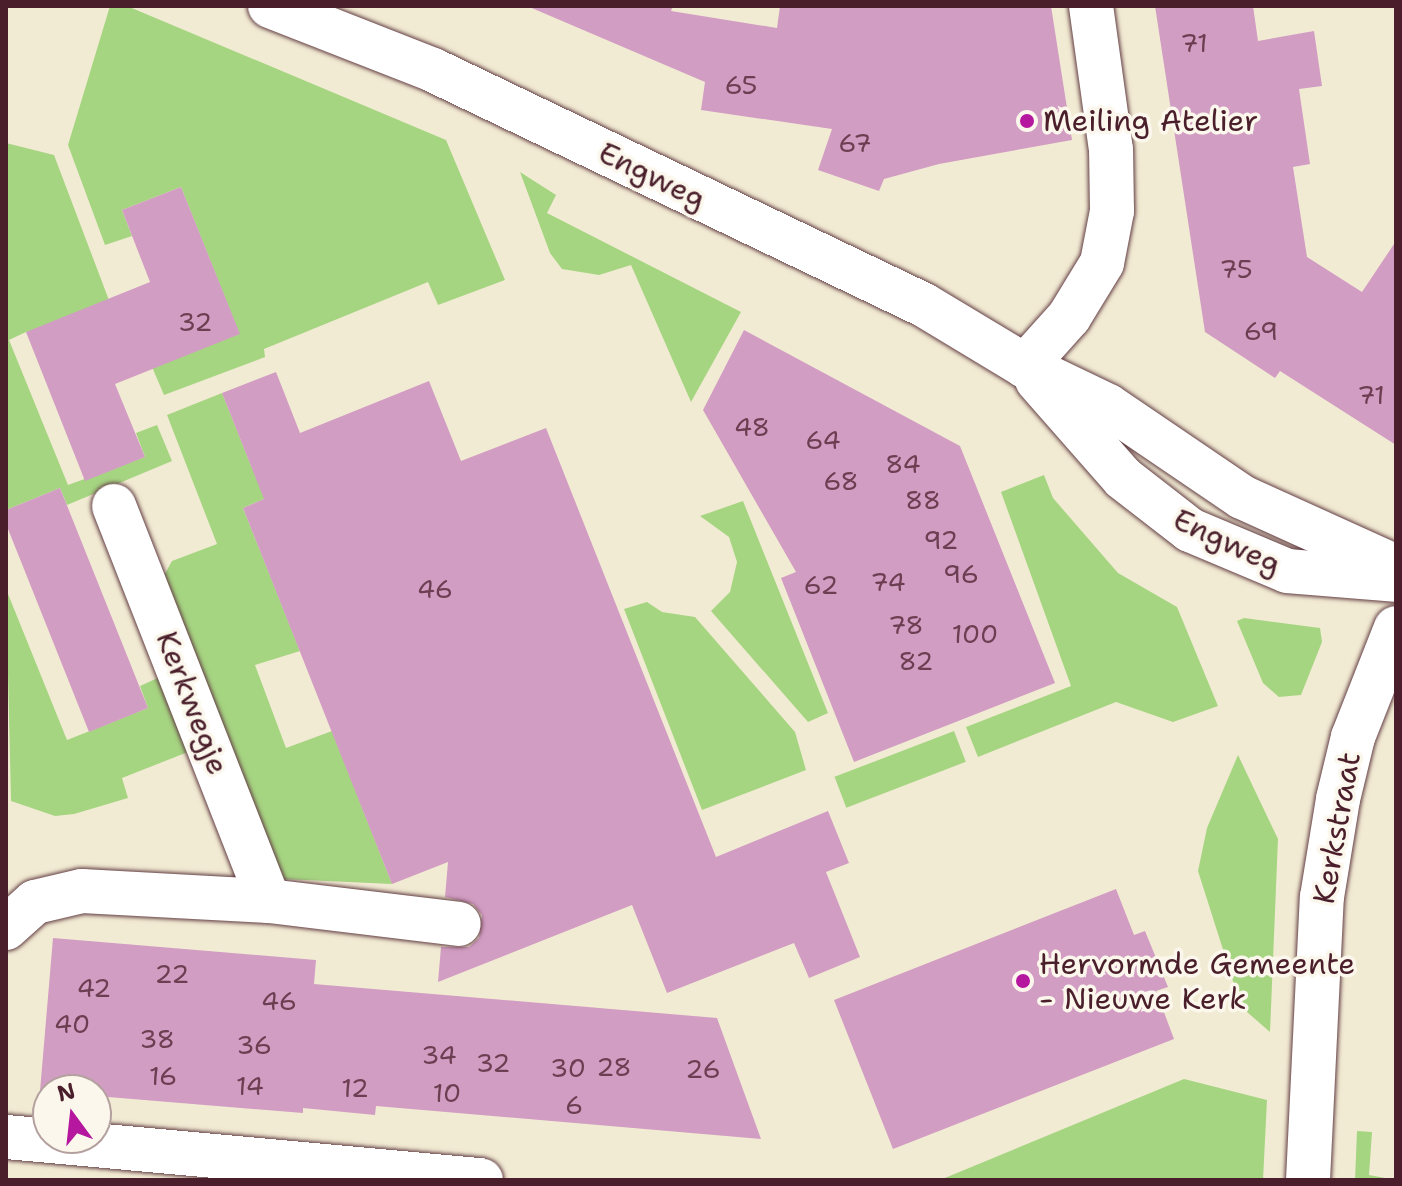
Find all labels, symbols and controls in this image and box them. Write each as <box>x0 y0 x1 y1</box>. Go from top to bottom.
house number: 71 <box>1180 27 1208 59</box>
house number: 65 <box>724 69 758 101</box>
place label: Meiling Atelier <box>1043 103 1258 139</box>
marker: Meiling Atelier <box>1018 112 1036 130</box>
house number: 67 <box>838 127 872 159</box>
street label: Engweg <box>593 135 711 217</box>
house number: 75 <box>1219 253 1253 285</box>
house number: 32 <box>178 306 212 338</box>
house number: 69 <box>1244 315 1278 347</box>
house number: 71 <box>1357 379 1385 411</box>
house number: 48 <box>734 411 770 443</box>
house number: 64 <box>805 424 841 456</box>
house number: 84 <box>885 448 921 480</box>
house number: 68 <box>823 465 859 497</box>
house number: 88 <box>905 484 941 516</box>
street label: Engweg <box>1167 501 1287 583</box>
house number: 92 <box>923 524 959 556</box>
house number: 96 <box>943 558 979 590</box>
house number: 74 <box>870 566 906 598</box>
house number: 62 <box>804 569 838 601</box>
house number: 46 <box>417 573 453 605</box>
house number: 78 <box>888 609 924 641</box>
house number: 100 <box>952 618 998 650</box>
street label: Kerkwegje <box>148 626 236 780</box>
house number: 82 <box>899 645 933 677</box>
street label: Kerkstraat <box>1306 749 1368 907</box>
place label: Hervormde Gemeente - Nieuwe Kerk <box>1039 946 1355 1016</box>
house number: 22 <box>154 958 190 990</box>
house number: 42 <box>77 972 111 1004</box>
marker: Hervormde Gemeente - Nieuwe Kerk <box>1014 972 1032 990</box>
house number: 46 <box>261 985 297 1017</box>
house number: 40 <box>54 1008 90 1040</box>
house number: 38 <box>139 1023 175 1055</box>
house number: 36 <box>236 1029 272 1061</box>
house number: 34 <box>421 1039 457 1071</box>
house number: 32 <box>476 1047 510 1079</box>
house number: 28 <box>596 1051 632 1083</box>
house number: 30 <box>550 1052 586 1084</box>
house number: 26 <box>685 1053 721 1085</box>
house number: 16 <box>149 1060 177 1092</box>
house number: 14 <box>236 1070 264 1102</box>
house number: 12 <box>341 1072 369 1104</box>
north arrow <box>32 1074 112 1154</box>
text: N <box>54 1076 78 1109</box>
house number: 10 <box>433 1077 461 1109</box>
house number: 6 <box>565 1089 583 1121</box>

